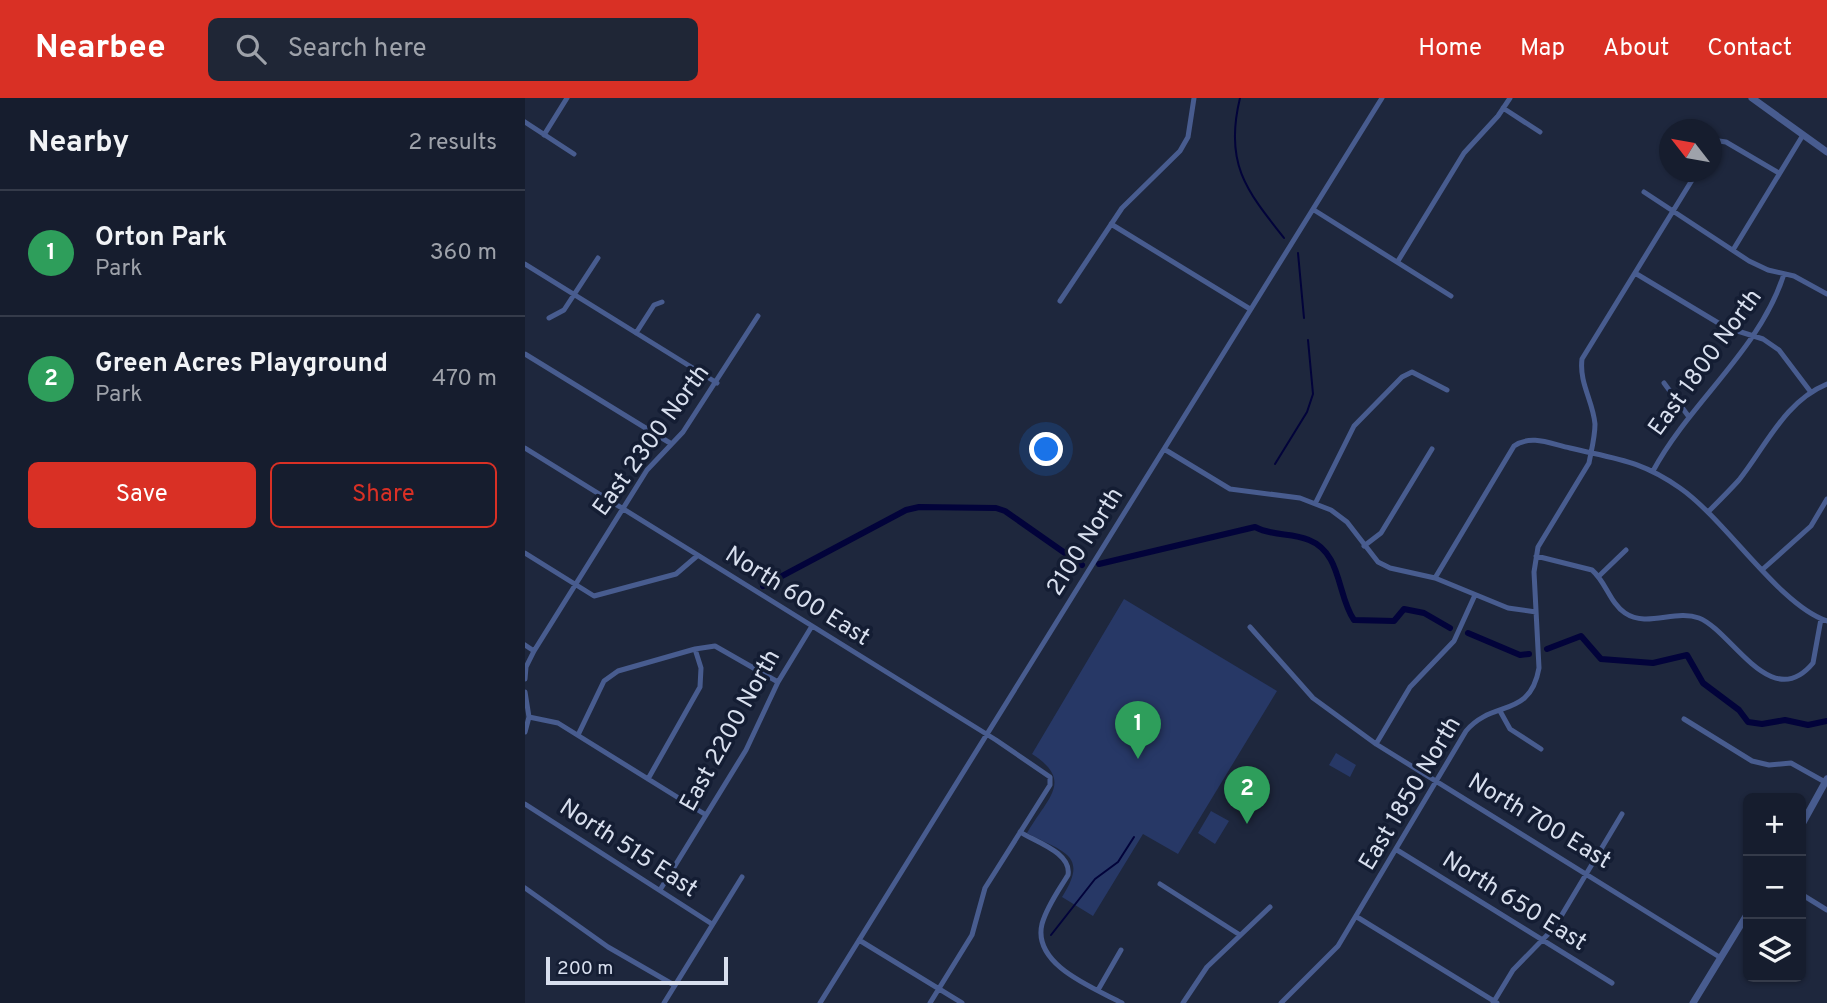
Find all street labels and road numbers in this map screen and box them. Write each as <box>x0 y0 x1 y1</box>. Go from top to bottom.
street label: East 1800 North <box>1643 284 1769 442</box>
street label: East 2300 North <box>587 359 717 523</box>
street label: 2100 North <box>1041 482 1131 602</box>
street label: North 600 East <box>719 540 875 654</box>
street label: East 2200 North <box>674 645 788 817</box>
street label: East 1850 North <box>1353 712 1469 876</box>
street label: North 700 East <box>1462 767 1616 877</box>
street label: North 515 East <box>553 793 703 905</box>
street label: North 650 East <box>1436 846 1592 958</box>

